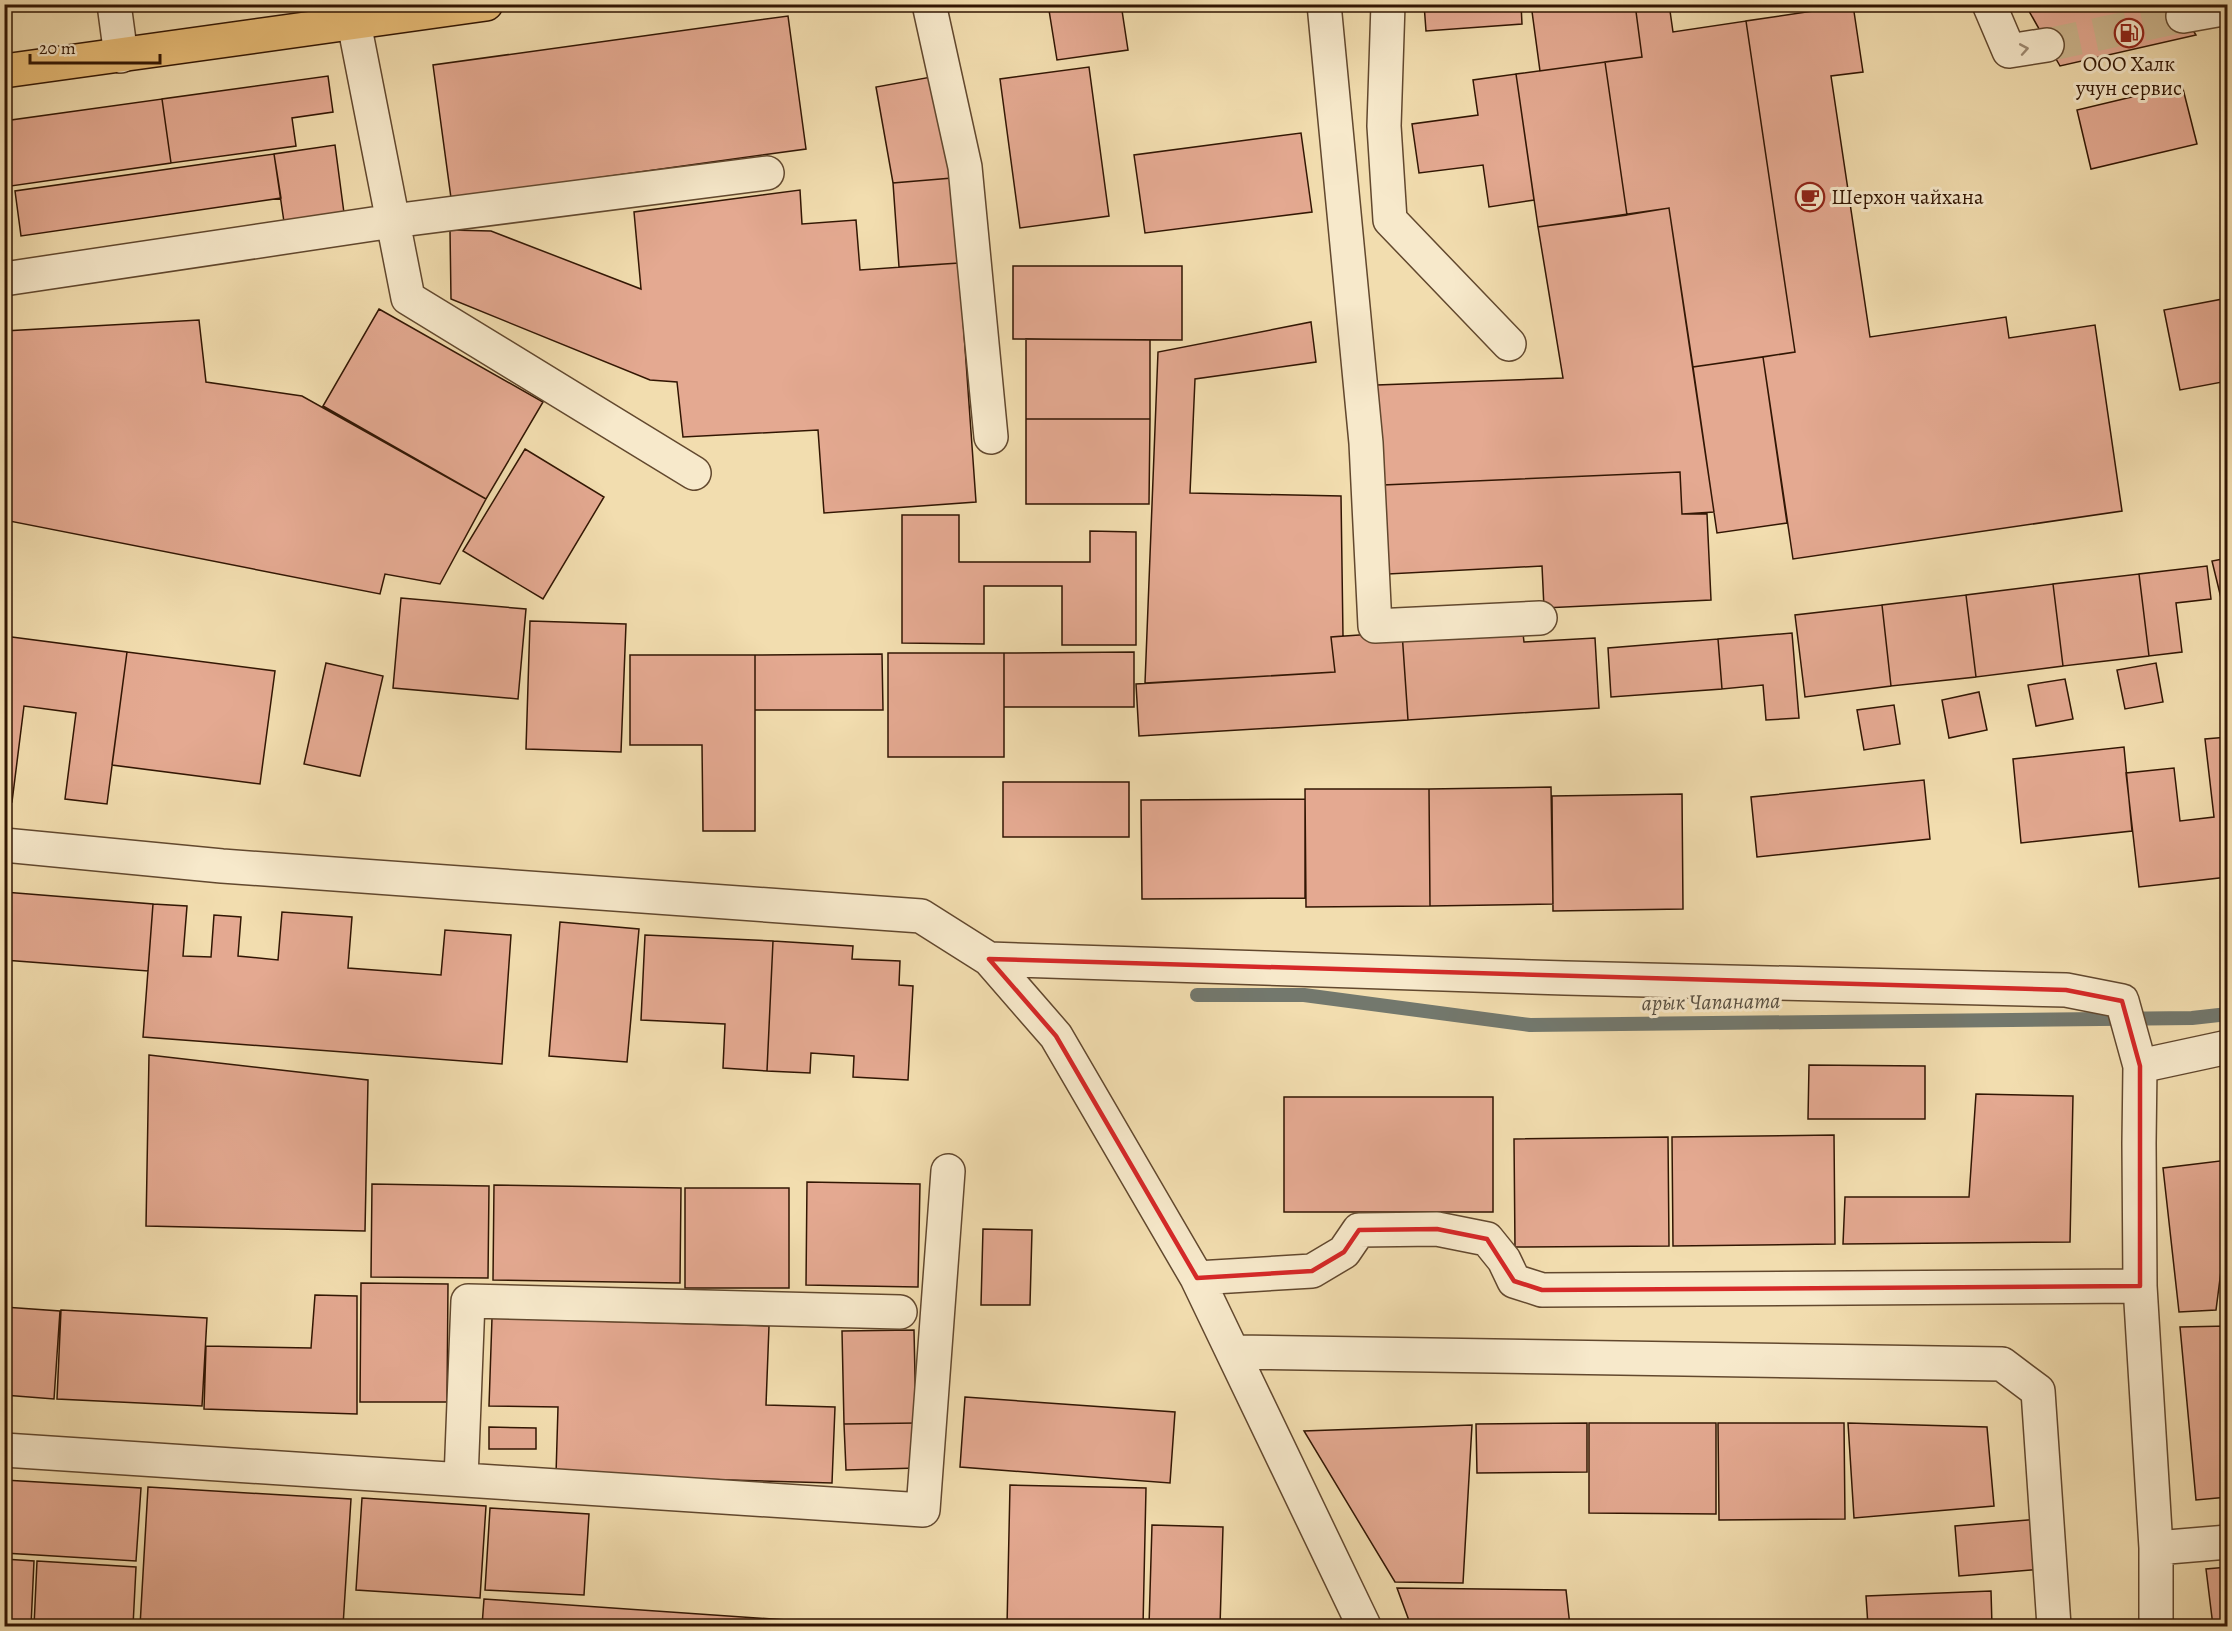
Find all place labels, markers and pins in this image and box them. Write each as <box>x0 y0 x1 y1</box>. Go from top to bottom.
fuel station icon: ООО Халк учун сервис <box>2113 17 2145 49</box>
place label: ООО Халк учун сервис <box>2075 50 2182 102</box>
cafe icon: Шерхон чайхана <box>1794 181 1826 213</box>
place label: Шерхон чайхана <box>1831 183 1984 211</box>

